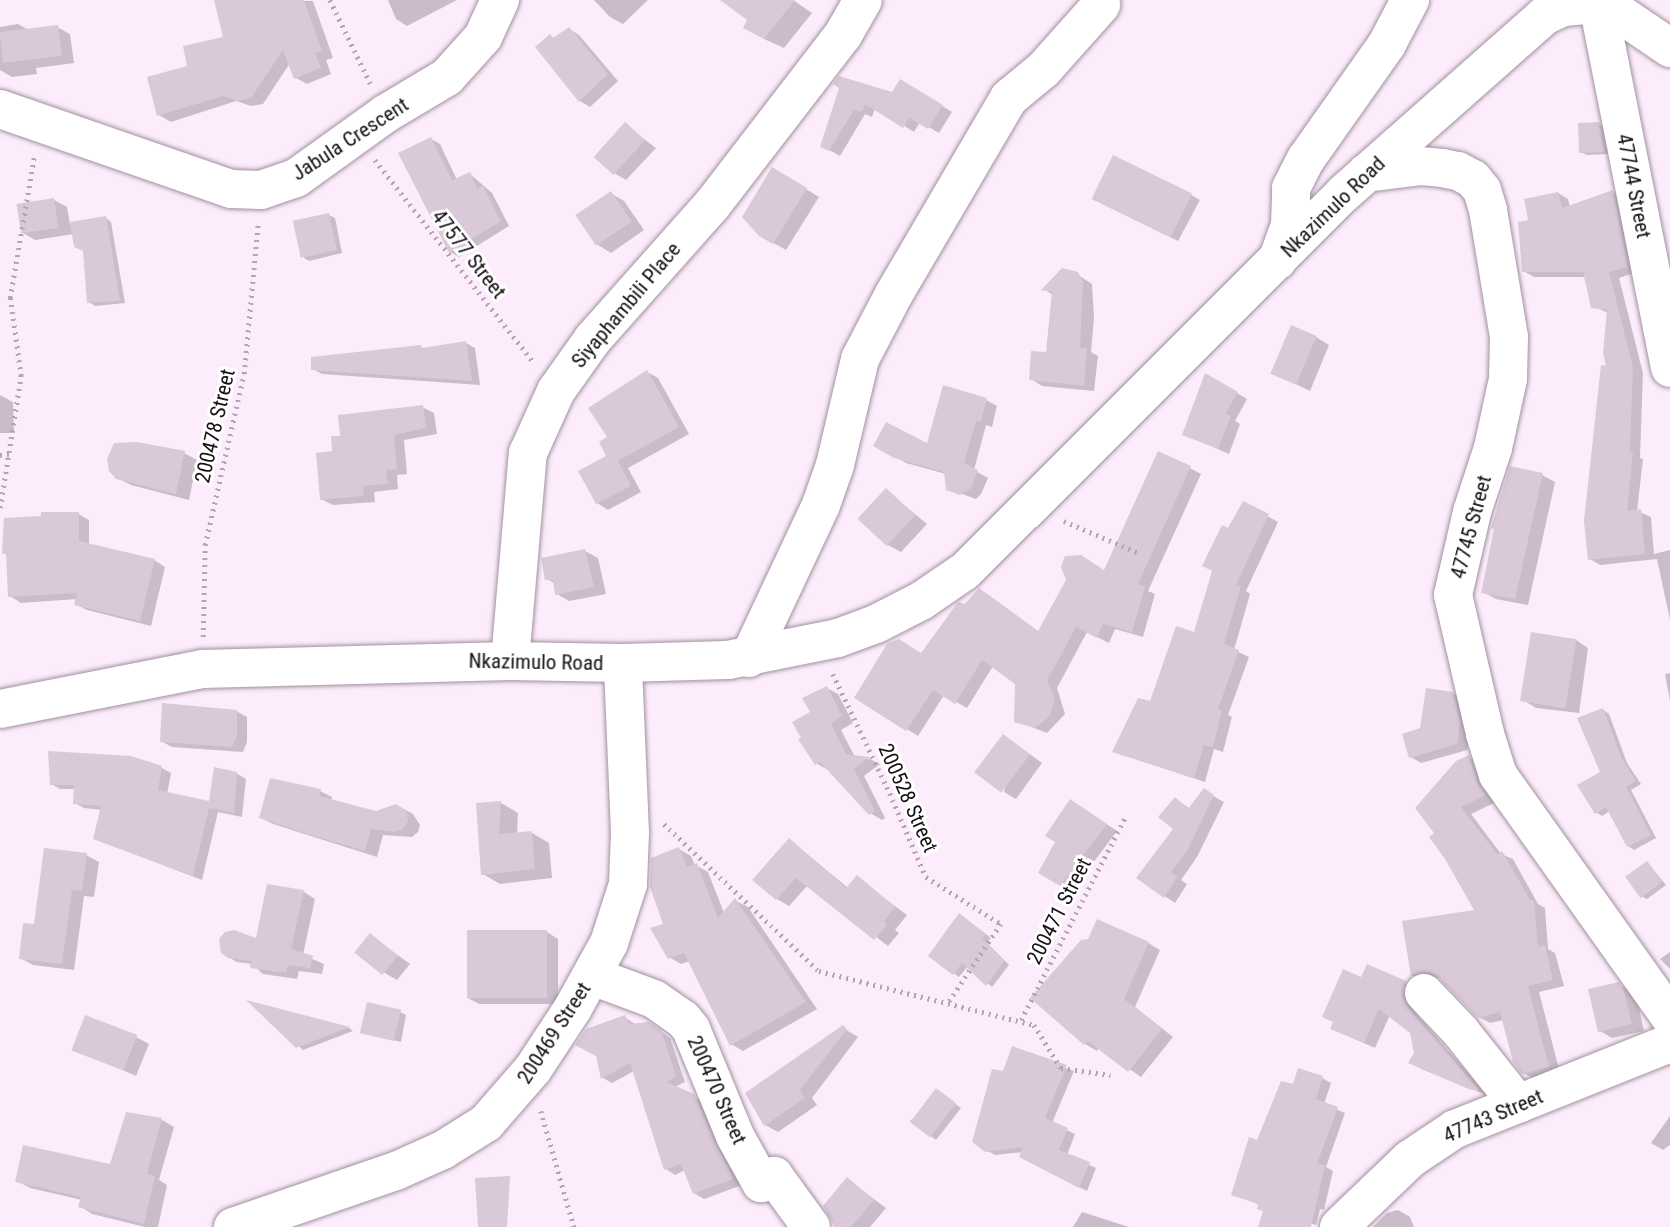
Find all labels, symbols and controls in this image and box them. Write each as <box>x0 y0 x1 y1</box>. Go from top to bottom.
street label: Jabula Crescent <box>287 92 413 186</box>
street label: 47744 Street <box>1612 132 1656 240</box>
street label: Nkazimulo Road <box>1276 151 1390 263</box>
street label: 47577 Street <box>426 205 512 303</box>
street label: Siyaphambili Place <box>566 237 686 373</box>
street label: 200478 Street <box>190 367 240 485</box>
street label: 47745 Street <box>1445 473 1497 581</box>
street label: Nkazimulo Road <box>468 648 604 676</box>
street label: 200528 Street <box>873 740 943 856</box>
street label: 200471 Street <box>1021 853 1097 969</box>
street label: 200469 Street <box>512 977 596 1089</box>
street label: 200470 Street <box>682 1032 752 1148</box>
street label: 47743 Street <box>1439 1084 1547 1148</box>

